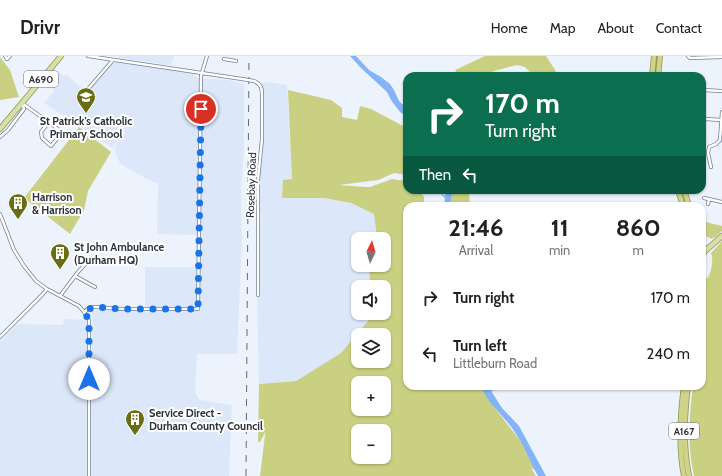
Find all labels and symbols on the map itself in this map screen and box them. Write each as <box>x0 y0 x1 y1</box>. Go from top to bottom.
road number: A690 <box>24 71 58 87</box>
school or university icon: St Patrick's Catholic Primary School <box>75 86 97 114</box>
pin <box>184 92 218 126</box>
place label: St Patrick's Catholic Primary School <box>40 114 132 141</box>
street label: Rosebay Road <box>243 152 259 218</box>
place label: Harrison & Harrison <box>32 190 82 217</box>
building icon: Harrison & Harrison <box>7 192 29 220</box>
north arrow <box>351 232 391 272</box>
place label: St John Ambulance (Durham HQ) <box>74 240 165 267</box>
building icon: St John Ambulance (Durham HQ) <box>49 242 71 270</box>
position arrow <box>68 358 110 400</box>
place label: Service Direct - Durham County Council <box>149 406 263 433</box>
building icon: Service Direct - Durham County Council <box>124 408 146 436</box>
road number: A167 <box>669 423 699 439</box>

